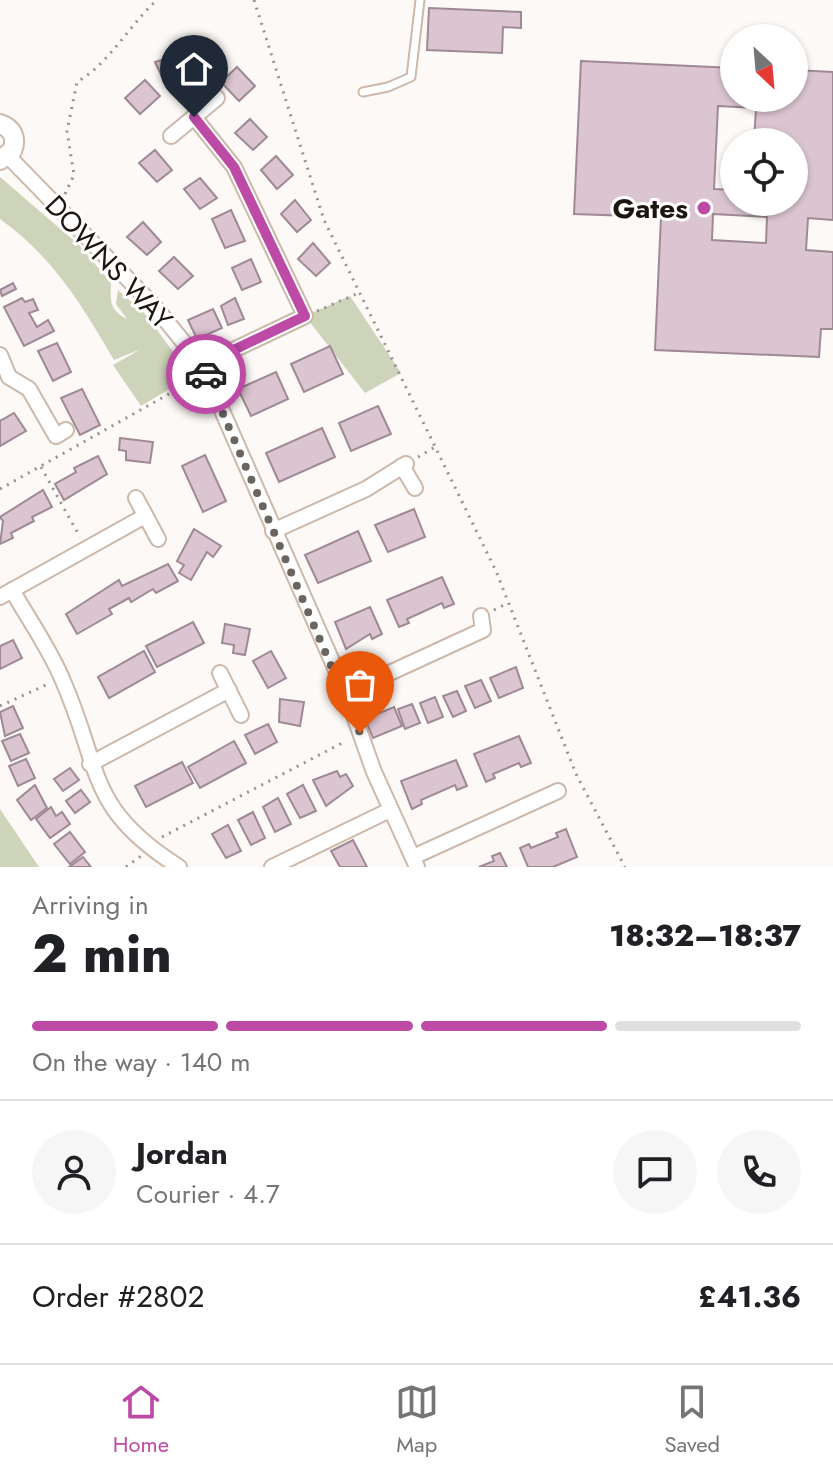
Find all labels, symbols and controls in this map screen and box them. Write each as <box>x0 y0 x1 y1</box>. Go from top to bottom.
north arrow <box>720 24 808 112</box>
map controls <box>720 24 808 216</box>
pin <box>160 35 228 117</box>
icon: home <box>172 47 216 91</box>
button: locate <box>720 128 808 216</box>
street label: DOWNS WAY <box>35 186 182 339</box>
place label: Gates <box>612 188 688 229</box>
marker: Gates <box>695 199 713 217</box>
courier <box>166 334 246 414</box>
icon: car <box>184 352 228 396</box>
pin <box>326 651 394 733</box>
icon: bag <box>338 663 382 707</box>
text: Arriving in <box>32 886 149 924</box>
text: 18:32–18:37 <box>609 914 801 957</box>
text: 2 min <box>32 916 172 992</box>
text: On the way · 140 m <box>32 1043 251 1081</box>
button: person <box>32 1130 116 1214</box>
button: chat <box>613 1130 697 1214</box>
button: phone <box>717 1130 801 1214</box>
text: Jordan <box>136 1132 228 1175</box>
text: Courier · 4.7 <box>136 1175 280 1213</box>
text: Order #2802 <box>32 1275 205 1318</box>
text: £41.36 <box>698 1275 801 1318</box>
tab: Home <box>113 1380 169 1460</box>
tab: Map <box>395 1380 439 1460</box>
tab: Saved <box>664 1380 720 1460</box>

